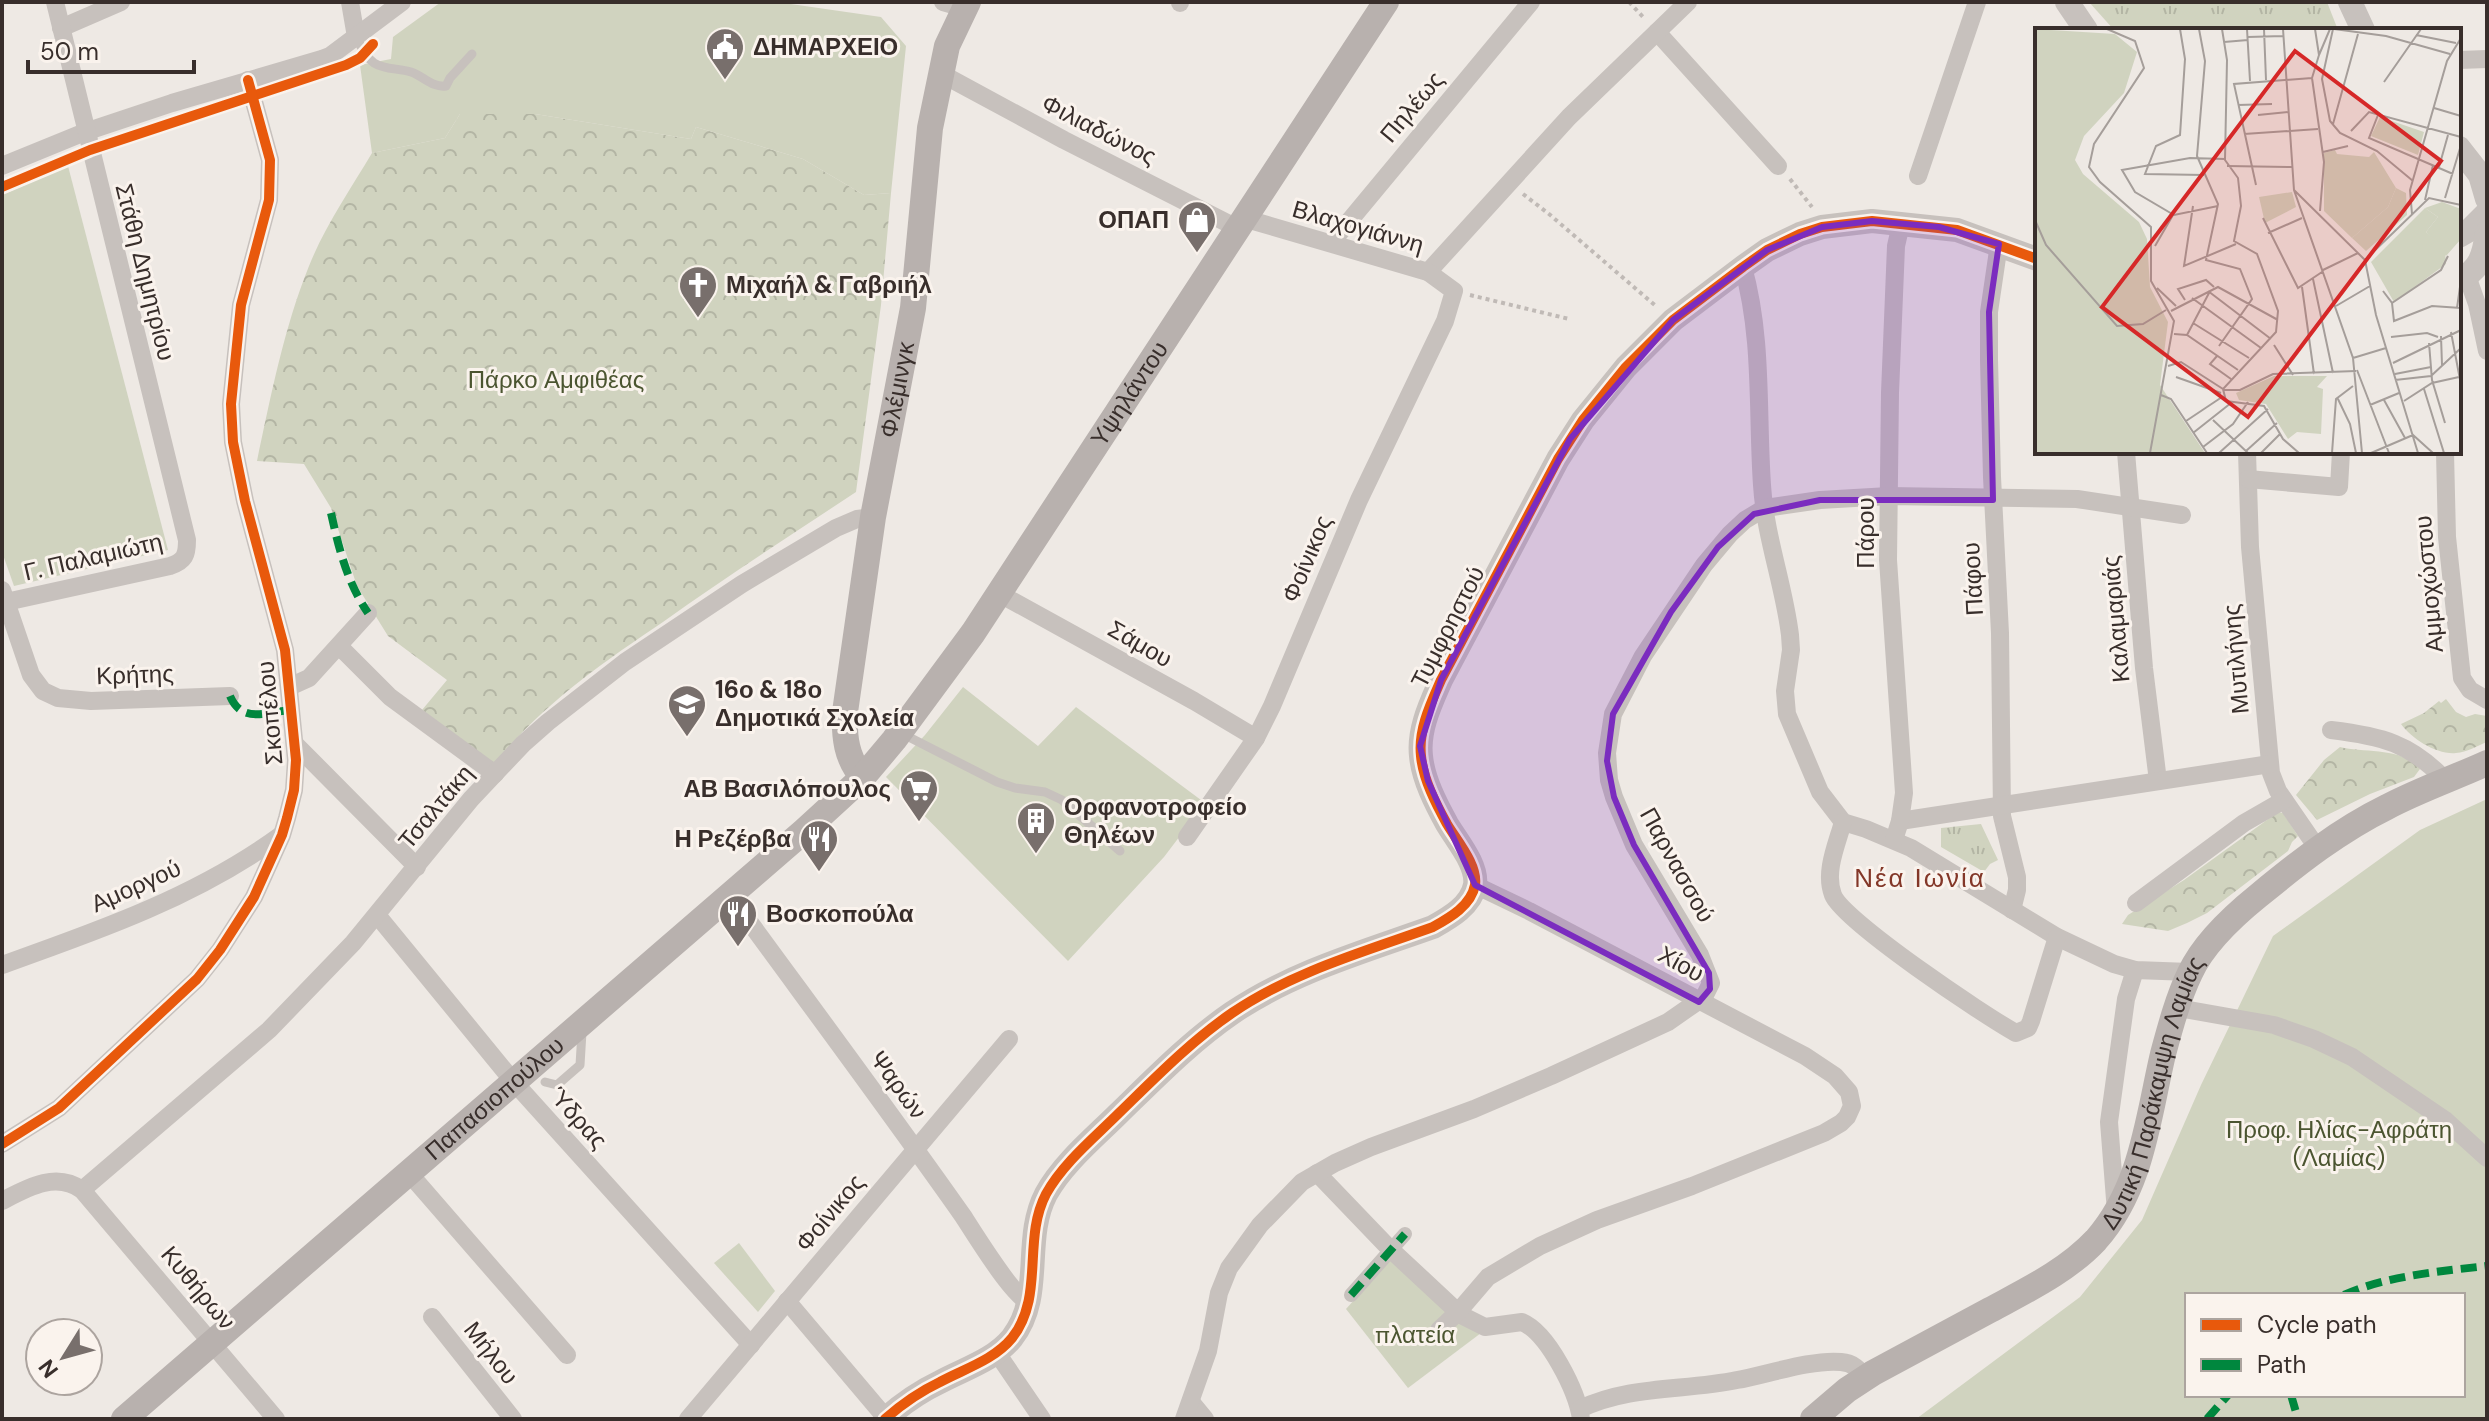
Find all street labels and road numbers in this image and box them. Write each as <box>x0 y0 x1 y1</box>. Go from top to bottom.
street label: Πηλέως <box>1373 65 1450 149</box>
street label: Φιλιαδώνος <box>1037 87 1162 172</box>
street label: Στάθη Δημητρίου <box>109 180 182 364</box>
street label: Βλαχογιάννη <box>1289 193 1427 260</box>
street label: Υψηλάντου <box>1083 335 1175 452</box>
street label: Φλέμινγκ <box>873 338 921 440</box>
street label: Πάρου <box>1850 497 1881 569</box>
street label: Φοίνικος <box>1274 511 1339 607</box>
street label: Αμμοχώστου <box>2407 514 2450 654</box>
street label: Γ. Παλαμιώτη <box>20 525 165 588</box>
street label: Πάφου <box>1955 542 1990 616</box>
street label: Καλαμαριάς <box>2095 554 2136 684</box>
street label: Τυμφρηστού <box>1404 561 1491 693</box>
street label: Μυτιλήνης <box>2215 603 2256 715</box>
street label: Σάμου <box>1103 613 1178 674</box>
street label: Κρήτης <box>96 658 174 691</box>
street label: Σκοπέλου <box>250 660 289 766</box>
street label: Τσαλτάκη <box>391 758 480 855</box>
street label: Παρνασσού <box>1633 802 1722 928</box>
street label: Αμοργού <box>86 852 186 919</box>
street label: Χίου <box>1653 938 1710 989</box>
street label: Δυτική Παράκαμψη Λαμίας <box>2093 950 2211 1235</box>
street label: Παπασιοπούλου <box>418 1029 570 1167</box>
street label: Ψαρών <box>863 1044 934 1125</box>
street label: Ύδρας <box>542 1080 614 1155</box>
street label: Φοίνικος <box>788 1168 871 1258</box>
street label: Κυθήρων <box>154 1239 242 1336</box>
street label: Μήλου <box>457 1315 526 1390</box>

